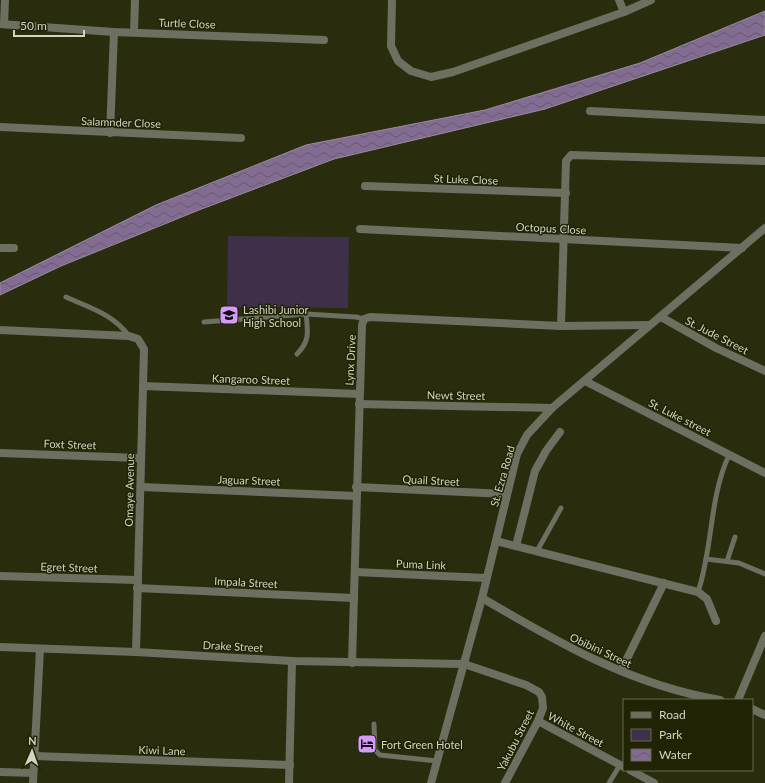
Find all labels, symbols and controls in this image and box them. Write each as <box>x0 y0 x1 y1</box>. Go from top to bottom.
scale bar <box>14 12 84 38</box>
street label: Turtle Close <box>158 16 216 31</box>
text: 50 m <box>20 18 47 33</box>
street label: Salamnder Close <box>81 114 161 130</box>
street label: St Luke Close <box>433 171 499 187</box>
street label: Octopus Close <box>515 220 587 236</box>
place label: Lashibi Junior High School <box>243 303 309 329</box>
school or university icon: Lashibi Junior High School <box>218 304 240 326</box>
street label: St. Jude Street <box>683 314 751 357</box>
street label: Lynx Drive <box>342 334 358 386</box>
street label: Kangaroo Street <box>212 371 290 387</box>
street label: Newt Street <box>427 388 485 402</box>
street label: St. Luke street <box>647 396 713 438</box>
street label: Foxt Street <box>43 437 97 451</box>
street label: St. Ezra Road <box>487 444 517 508</box>
street label: Omaye Avenue <box>122 453 136 527</box>
street label: Jaguar Street <box>217 472 281 488</box>
street label: Quail Street <box>402 472 460 488</box>
street label: Puma Link <box>396 557 447 571</box>
street label: Egret Street <box>40 560 98 574</box>
street label: Impala Street <box>214 574 278 590</box>
street label: Obibini Street <box>568 630 634 670</box>
street label: Drake Street <box>202 638 264 654</box>
legend <box>623 699 753 771</box>
street label: Yakubu Street <box>494 707 536 773</box>
text: Road <box>659 707 686 722</box>
street label: White Street <box>546 709 606 749</box>
text: Park <box>659 727 683 742</box>
north arrow <box>12 731 52 771</box>
hotel icon: Fort Green Hotel <box>356 733 378 755</box>
text: N <box>28 734 37 747</box>
place label: Fort Green Hotel <box>381 738 463 751</box>
street label: Kiwi Lane <box>138 743 186 757</box>
text: Water <box>659 747 692 762</box>

